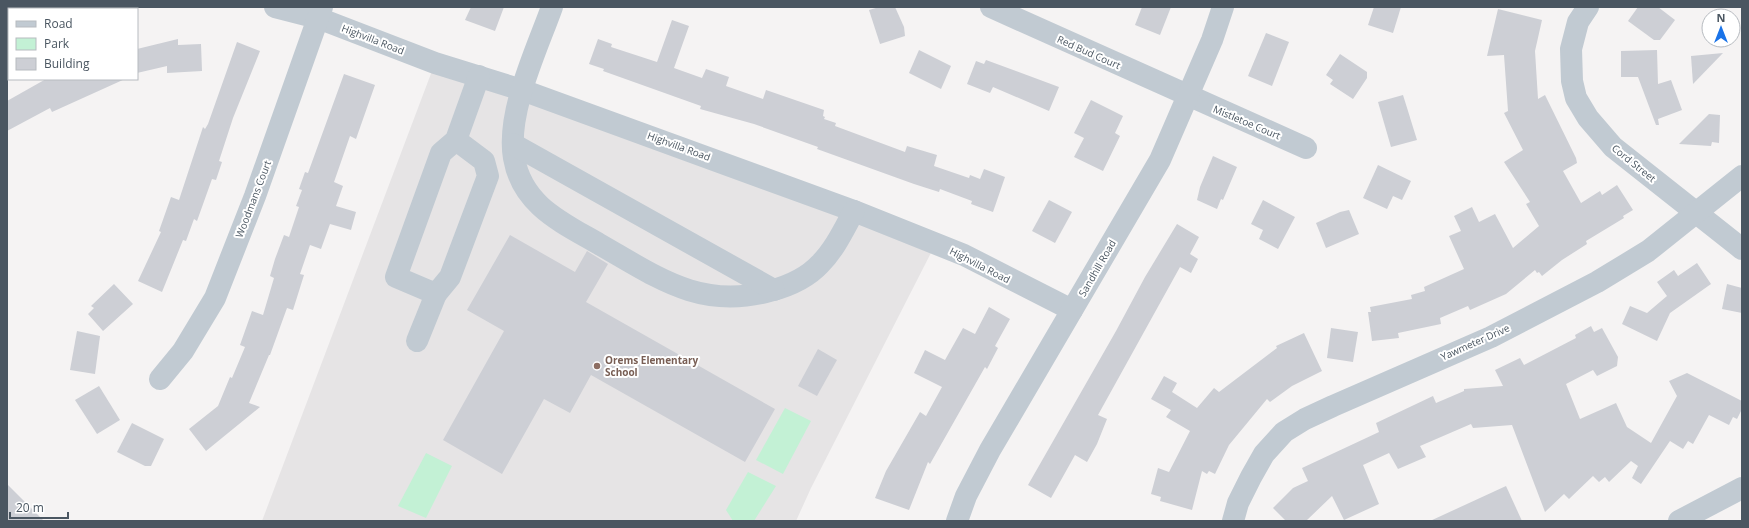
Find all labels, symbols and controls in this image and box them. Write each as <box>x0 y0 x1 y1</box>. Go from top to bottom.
legend <box>8 8 138 80</box>
north arrow <box>1701 8 1741 48</box>
text: N <box>1717 10 1725 25</box>
text: Road <box>44 15 73 32</box>
street label: Highvilla Road <box>340 21 406 57</box>
street label: Red Bud Court <box>1055 32 1123 72</box>
text: Park <box>44 35 70 52</box>
text: Building <box>44 55 90 72</box>
street label: Mistletoe Court <box>1211 102 1283 143</box>
street label: Highvilla Road <box>646 128 712 164</box>
street label: Cord Street <box>1609 141 1659 185</box>
street label: Woodmans Court <box>232 158 274 240</box>
street label: Sandhill Road <box>1075 237 1119 299</box>
street label: Highvilla Road <box>947 244 1013 286</box>
street label: Yawmeter Drive <box>1438 320 1512 363</box>
place label: Orems Elementary School <box>605 353 699 379</box>
marker: Orems Elementary School <box>592 361 602 371</box>
scale bar <box>10 494 68 520</box>
text: 20 m <box>16 499 44 516</box>

